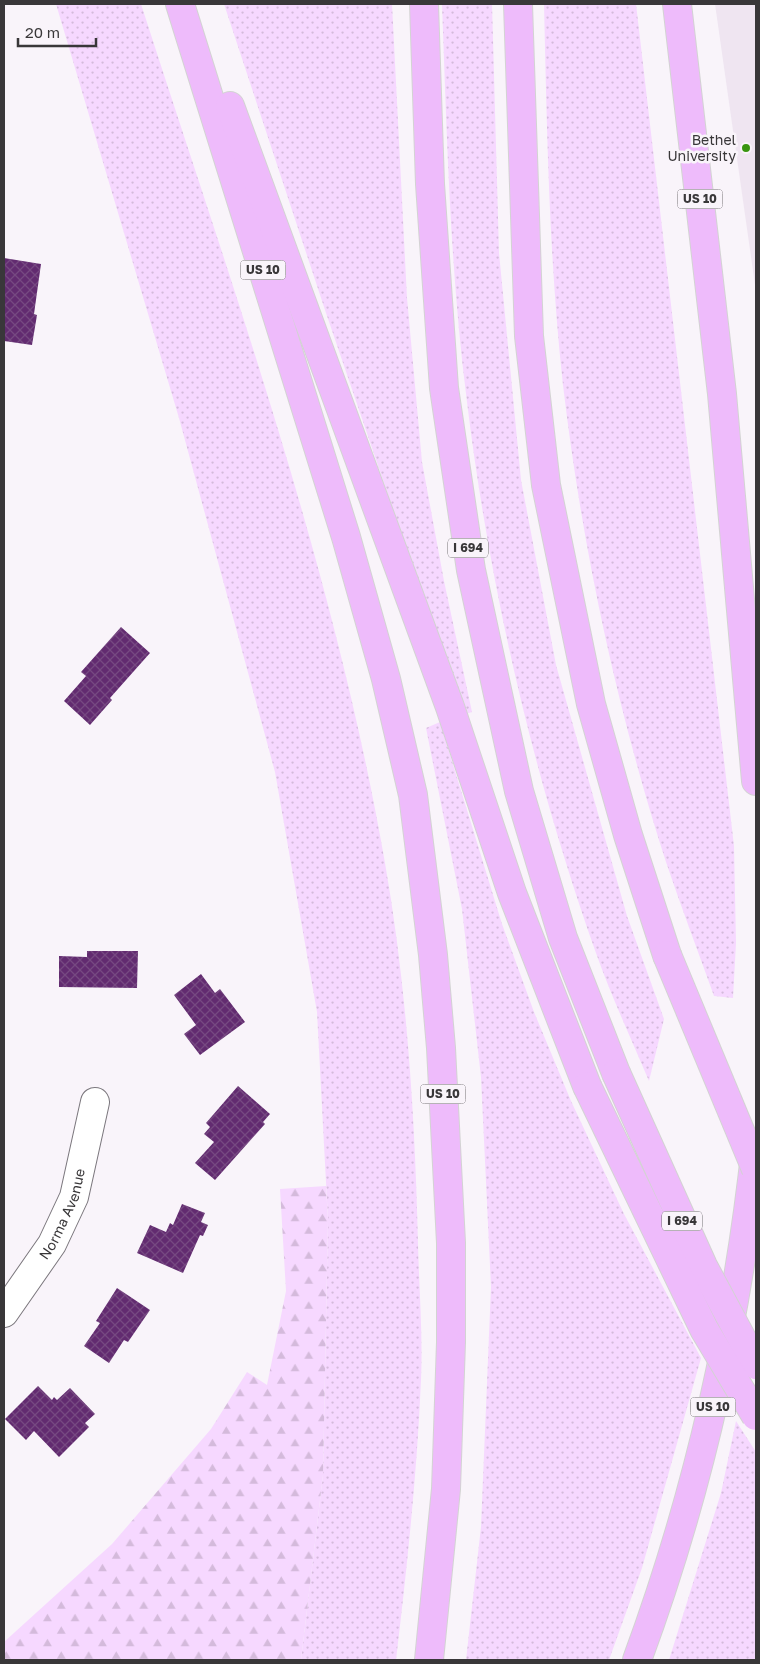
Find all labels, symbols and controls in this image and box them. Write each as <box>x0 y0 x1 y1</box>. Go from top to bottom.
scale bar <box>18 15 95 47</box>
text: 20 m <box>25 23 60 41</box>
place label: Bethel University <box>667 131 736 164</box>
marker: Bethel University <box>740 142 752 154</box>
road number: US 10 <box>678 190 722 208</box>
road number: US 10 <box>240 260 286 280</box>
road number: I 694 <box>448 538 488 558</box>
road number: US 10 <box>420 1084 466 1104</box>
street label: Norma Avenue <box>35 1167 88 1262</box>
road number: I 694 <box>662 1212 702 1230</box>
road number: US 10 <box>690 1398 736 1416</box>

